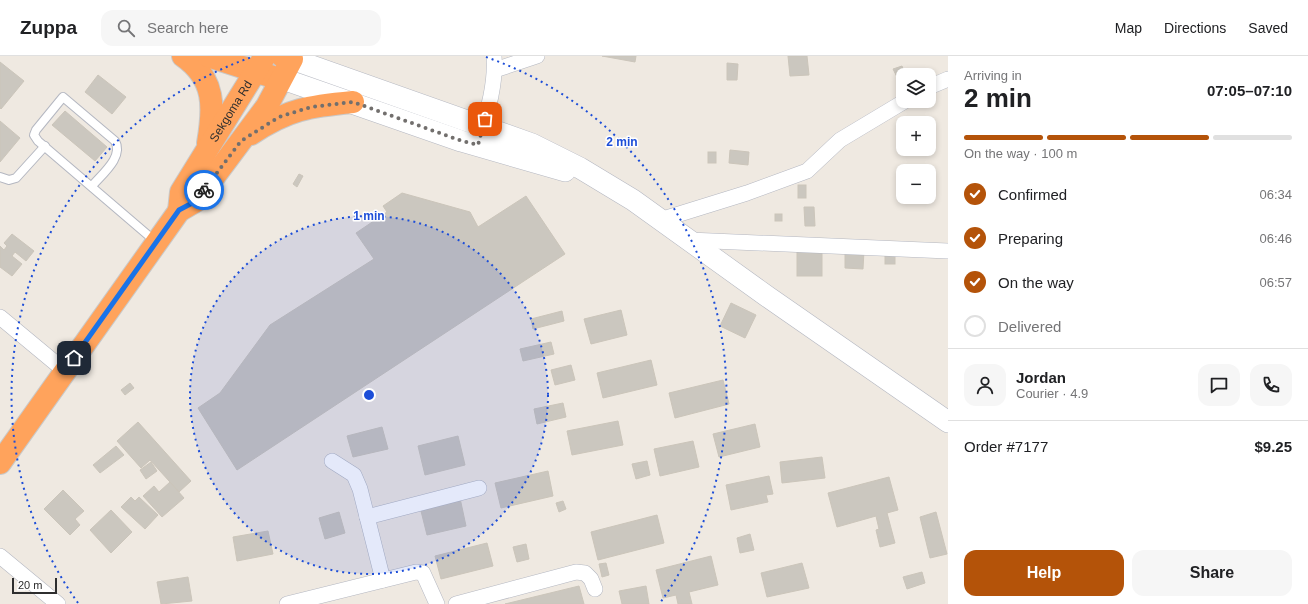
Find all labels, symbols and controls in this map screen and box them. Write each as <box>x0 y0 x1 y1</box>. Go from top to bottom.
search box <box>101 10 381 46</box>
text: Zuppa <box>20 17 77 38</box>
icon: search <box>115 17 137 39</box>
text: Search here <box>147 19 229 36</box>
text: Map <box>1115 20 1142 36</box>
text: Directions <box>1164 20 1226 36</box>
text: Saved <box>1248 20 1288 36</box>
map controls <box>896 68 936 204</box>
button: layers <box>896 68 936 108</box>
text: Arriving in <box>964 68 1022 83</box>
street label: Sekgoma Rd <box>207 78 255 144</box>
text: 07:05–07:10 <box>1207 82 1292 99</box>
text: 2 min <box>964 83 1032 113</box>
pin <box>468 102 502 136</box>
icon: bag <box>474 108 496 130</box>
button: + <box>896 116 936 156</box>
text: 2 min <box>606 135 638 149</box>
text: On the way · 100 m <box>964 146 1077 161</box>
button: − <box>896 164 936 204</box>
courier <box>184 170 224 210</box>
icon: bike <box>193 179 215 201</box>
icon: check <box>964 183 986 205</box>
text: Confirmed <box>998 186 1067 203</box>
text: 06:34 <box>1259 187 1292 202</box>
text: 1 min <box>353 209 385 223</box>
icon: check <box>964 227 986 249</box>
text: Preparing <box>998 230 1063 247</box>
text: 06:46 <box>1259 231 1292 246</box>
icon: check <box>964 271 986 293</box>
text: On the way <box>998 274 1074 291</box>
text: 06:57 <box>1259 275 1292 290</box>
text: Delivered <box>998 318 1061 335</box>
pin <box>57 341 91 375</box>
icon: home <box>63 347 85 369</box>
button: person <box>964 364 1006 406</box>
button: chat <box>1198 364 1240 406</box>
button: phone <box>1250 364 1292 406</box>
text: Jordan <box>1016 369 1066 386</box>
text: Courier · 4.9 <box>1016 386 1088 401</box>
centre of rings <box>362 388 376 402</box>
text: Order #7177 <box>964 438 1048 455</box>
text: $9.25 <box>1254 438 1292 455</box>
button: Help <box>964 550 1124 596</box>
button: Share <box>1132 550 1292 596</box>
scale bar <box>12 576 57 595</box>
text: 20 m <box>18 579 42 591</box>

